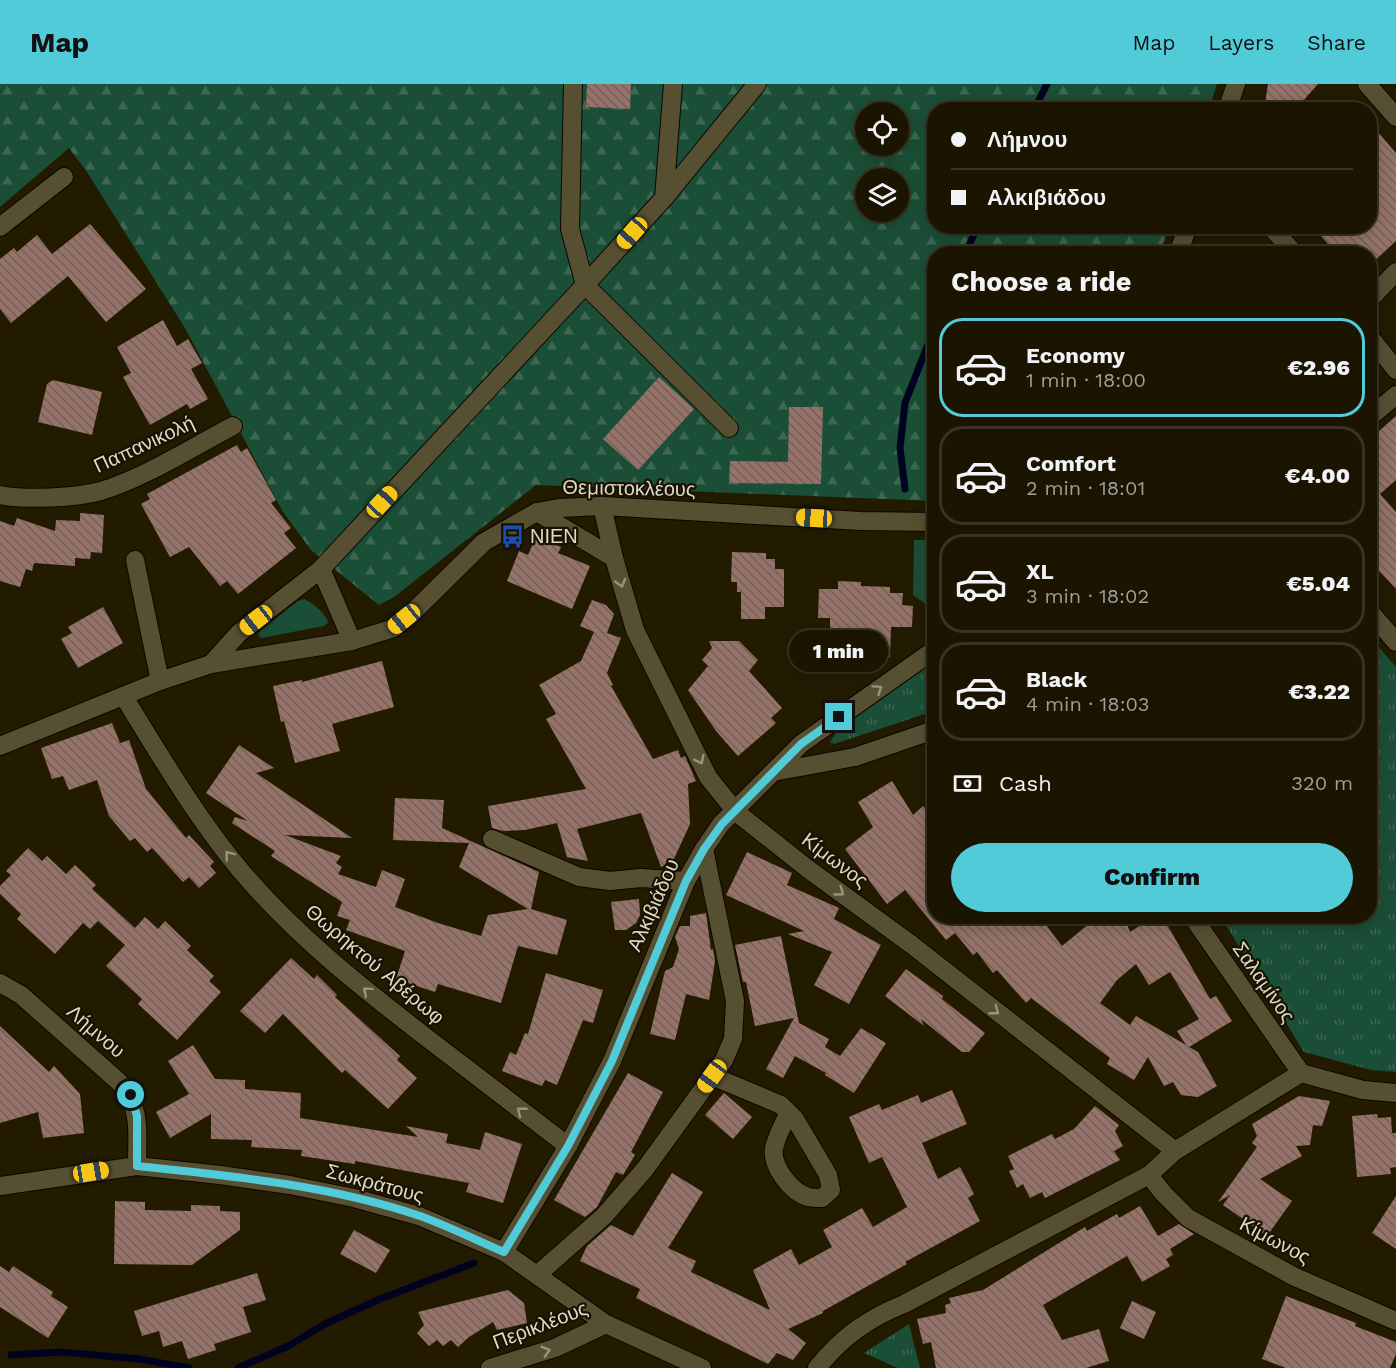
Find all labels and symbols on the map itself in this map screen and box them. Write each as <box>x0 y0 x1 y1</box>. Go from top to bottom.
car <box>613 214 651 252</box>
street label: Παπανικολή <box>90 410 198 478</box>
street label: Θεμιστοκλέους <box>562 475 696 501</box>
car <box>363 483 401 521</box>
car <box>796 508 832 528</box>
bus stop icon: ΝΙΕΝ <box>499 523 525 549</box>
place label: ΝΙΕΝ <box>530 524 578 548</box>
one-way arrow <box>614 577 626 588</box>
car <box>384 601 424 637</box>
car <box>236 602 276 638</box>
callout: 1 min <box>790 630 888 672</box>
one-way arrow <box>872 685 883 696</box>
route end <box>825 703 852 730</box>
one-way arrow <box>693 754 704 765</box>
street label: Κίμωνος <box>797 827 873 893</box>
one-way arrow <box>225 850 236 861</box>
street label: Αλκιβιάδου <box>622 855 684 955</box>
one-way arrow <box>834 885 845 896</box>
street label: Θωρηκτού Αβέρωφ <box>301 899 449 1029</box>
street label: Σαλαμίνος <box>1228 937 1301 1027</box>
one-way arrow <box>363 987 374 998</box>
street label: Λήμνου <box>62 999 130 1063</box>
one-way arrow <box>989 1003 1000 1014</box>
car <box>694 1056 730 1096</box>
route start <box>117 1081 144 1108</box>
one-way arrow <box>517 1107 528 1118</box>
street label: Σωκράτους <box>323 1158 427 1208</box>
car <box>72 1160 110 1184</box>
street label: Κίμωνος <box>1236 1211 1315 1269</box>
street label: Περικλέους <box>489 1296 591 1354</box>
one-way arrow <box>540 1346 551 1358</box>

